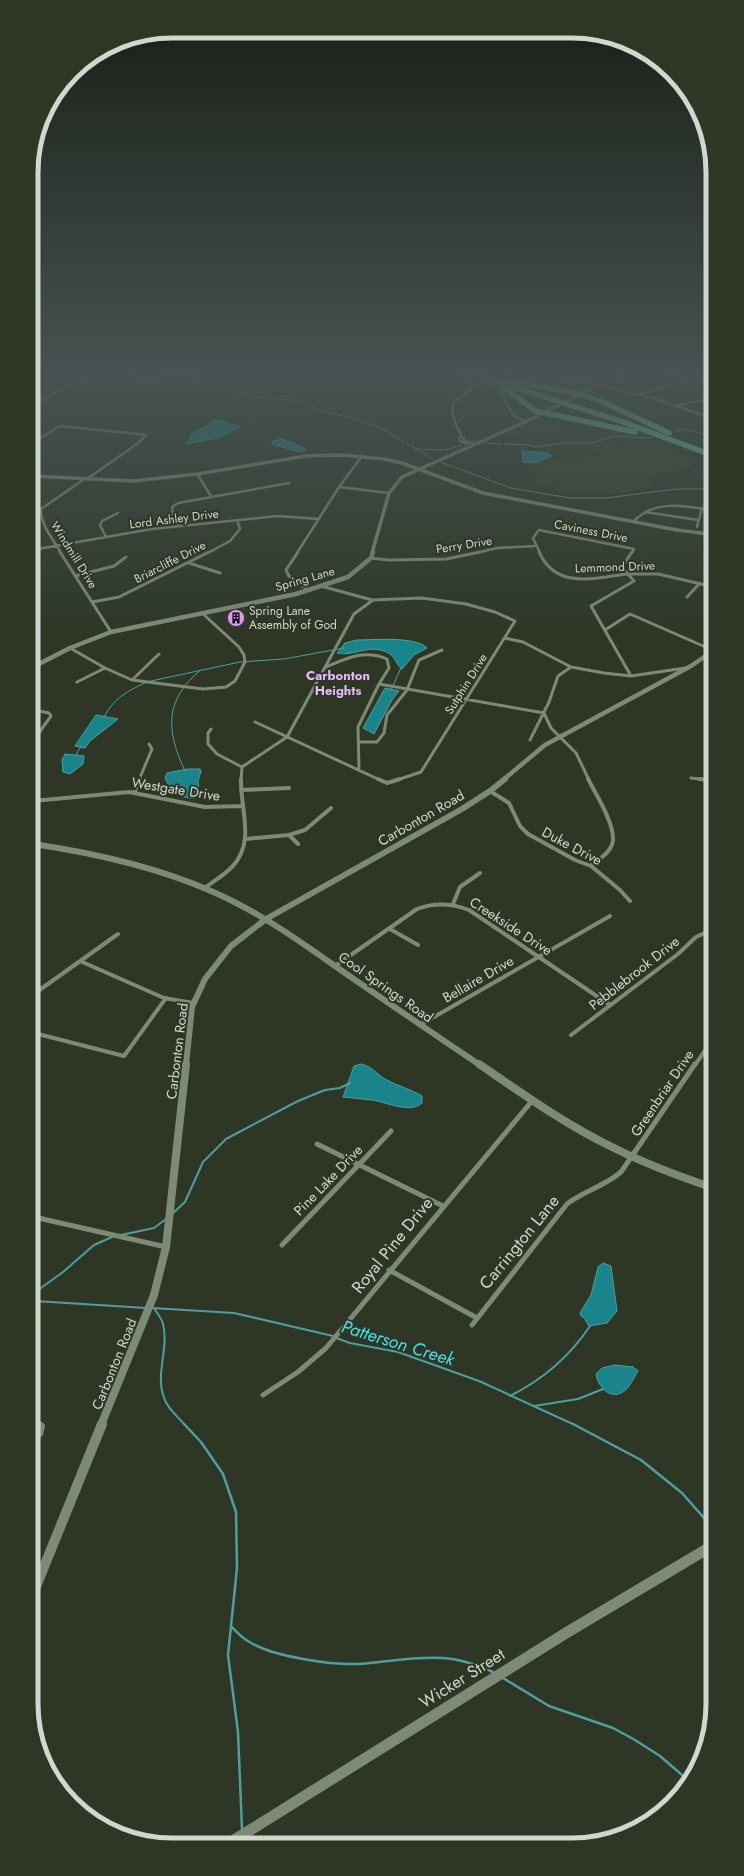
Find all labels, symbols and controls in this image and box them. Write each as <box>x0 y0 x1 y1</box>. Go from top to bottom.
street label: Lord Ashley Drive <box>128 505 220 533</box>
street label: Caviness Drive <box>553 515 629 547</box>
street label: Windmill Drive <box>46 518 102 592</box>
street label: Perry Drive <box>435 532 493 558</box>
street label: Briarcliffe Drive <box>131 536 209 588</box>
street label: Lemmond Drive <box>575 557 655 577</box>
street label: Spring Lane <box>273 562 337 596</box>
place label: Spring Lane Assembly of God <box>249 602 337 634</box>
building icon: Spring Lane Assembly of God <box>226 608 246 628</box>
street label: Sutphin Drive <box>440 650 492 718</box>
district label: Carbonton Heights <box>306 666 370 700</box>
street label: Westgate Drive <box>130 772 222 806</box>
street label: Carbonton Road <box>374 785 468 851</box>
street label: Duke Drive <box>538 822 606 870</box>
street label: Creekside Drive <box>466 892 556 960</box>
street label: Pebblebrook Drive <box>584 931 684 1015</box>
street label: Cool Springs Road <box>334 947 438 1027</box>
street label: Bellaire Drive <box>439 951 517 1007</box>
street label: Carbonton Road <box>161 1002 193 1100</box>
street label: Greenbriar Drive <box>626 1046 698 1140</box>
street label: Pine Lake Drive <box>289 1140 367 1220</box>
street label: Carrington Lane <box>473 1189 565 1294</box>
street label: Royal Pine Drive <box>346 1192 438 1298</box>
water label: Patterson Creek <box>338 1313 459 1373</box>
street label: Carbonton Road <box>87 1315 141 1413</box>
street label: Wicker Street <box>415 1642 509 1714</box>

